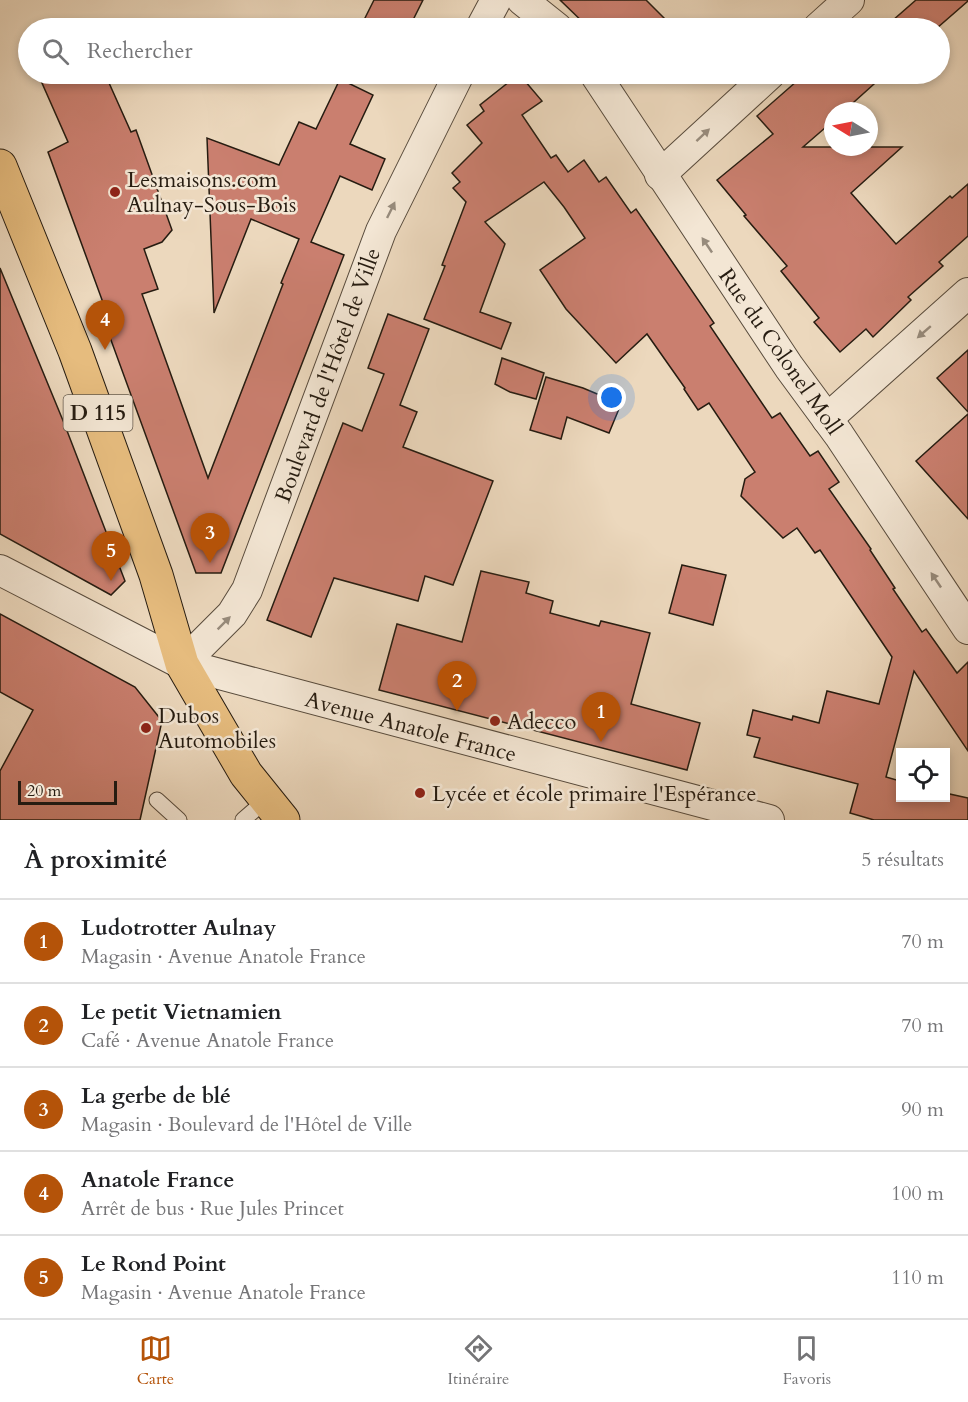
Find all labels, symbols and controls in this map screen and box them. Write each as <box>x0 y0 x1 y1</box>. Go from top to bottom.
search box <box>18 18 950 84</box>
icon: search <box>39 35 72 68</box>
text: Rechercher <box>87 36 192 66</box>
north arrow <box>824 102 878 156</box>
one-way arrow <box>695 129 710 142</box>
place label: Lesmaisons.com Aulnay-Sous-Bois <box>127 165 296 220</box>
marker: Lesmaisons.com Aulnay-Sous-Bois <box>108 185 122 199</box>
one-way arrow <box>387 202 396 219</box>
one-way arrow <box>702 237 713 254</box>
street label: Boulevard de l'Hôtel de Ville <box>268 244 388 507</box>
street label: Rue du Colonel Moll <box>711 262 849 441</box>
pin: 4 <box>86 300 124 350</box>
one-way arrow <box>917 325 932 338</box>
your location <box>597 383 626 412</box>
road number: D 115 <box>63 395 132 431</box>
pin: 3 <box>190 514 230 563</box>
pin: 5 <box>92 532 130 581</box>
one-way arrow <box>930 572 941 588</box>
one-way arrow <box>216 617 230 631</box>
pin: 2 <box>438 662 476 711</box>
street label: Avenue Anatole France <box>302 684 520 770</box>
pin: 1 <box>582 692 620 742</box>
place label: Dubos Automobiles <box>158 701 276 756</box>
place label: Adecco <box>507 707 576 737</box>
marker: Adecco <box>488 714 502 728</box>
marker: Dubos Automobiles <box>139 721 153 735</box>
map controls <box>896 748 950 802</box>
button: locate <box>896 748 950 802</box>
scale bar <box>18 778 117 806</box>
place label: Lycée et école primaire l'Espérance <box>432 779 757 809</box>
text: 20 m <box>27 780 61 802</box>
marker: Lycée et école primaire l'Espérance <box>413 786 427 800</box>
text: À proximité <box>24 842 167 877</box>
text: 5 résultats <box>861 846 944 873</box>
text: Ludotrotter Aulnay <box>81 913 276 943</box>
text: 1 <box>38 928 49 955</box>
text: 70 m <box>901 928 944 955</box>
text: Magasin · Avenue Anatole France <box>81 943 366 970</box>
text: Le petit Vietnamien <box>81 997 282 1027</box>
text: 2 <box>38 1012 49 1039</box>
text: 70 m <box>901 1012 944 1039</box>
text: Café · Avenue Anatole France <box>81 1027 334 1054</box>
text: La gerbe de blé <box>81 1081 231 1111</box>
text: 3 <box>38 1096 49 1123</box>
text: 90 m <box>901 1096 944 1123</box>
text: Magasin · Boulevard de l'Hôtel de Ville <box>81 1111 412 1138</box>
text: Anatole France <box>81 1165 234 1195</box>
text: 4 <box>38 1180 49 1207</box>
text: 100 m <box>891 1180 944 1207</box>
text: Arrêt de bus · Rue Jules Princet <box>81 1195 344 1222</box>
text: Le Rond Point <box>81 1249 226 1279</box>
text: 5 <box>38 1264 49 1291</box>
text: 110 m <box>891 1264 944 1291</box>
text: Magasin · Avenue Anatole France <box>81 1279 366 1306</box>
tab: Carte <box>137 1332 174 1390</box>
tab: Itinéraire <box>448 1332 509 1390</box>
tab: Favoris <box>783 1332 831 1390</box>

